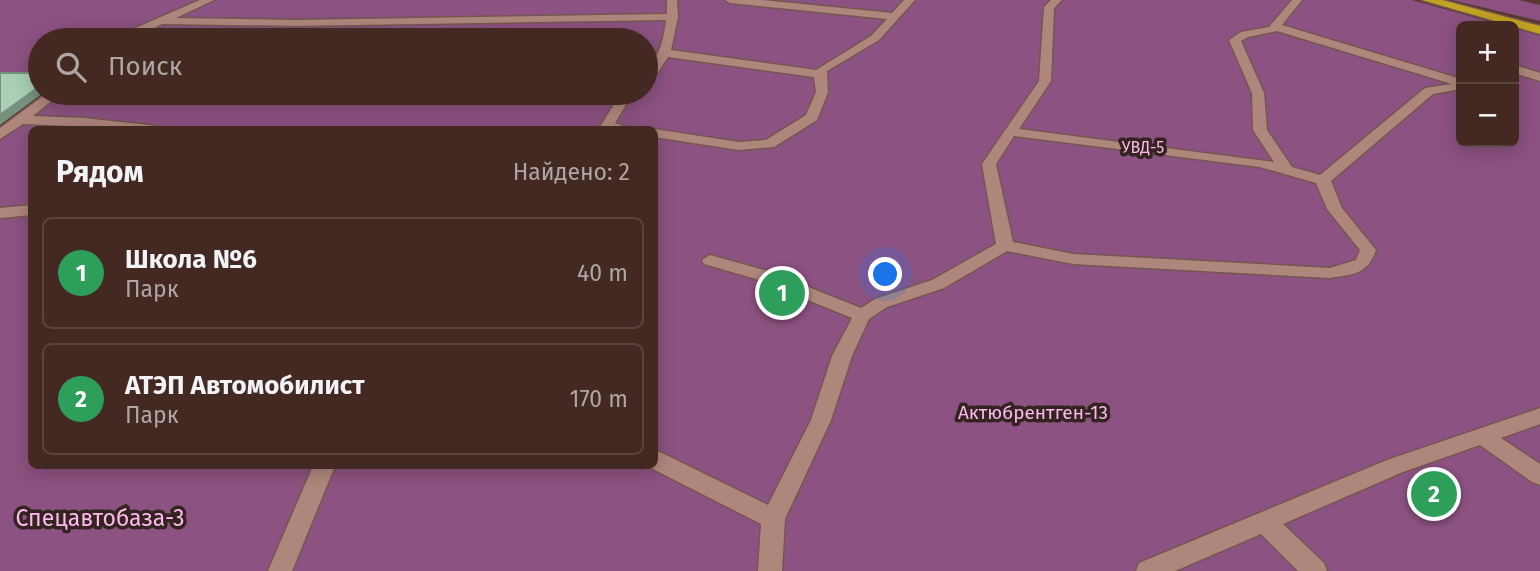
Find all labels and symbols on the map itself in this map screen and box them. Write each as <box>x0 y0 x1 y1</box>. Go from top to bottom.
park label: УВД-5 <box>1122 138 1164 157</box>
your location <box>868 257 902 291</box>
pin: 1 <box>759 267 805 319</box>
park label: Актюбрентген-13 <box>958 401 1108 424</box>
pin: 2 <box>1411 468 1457 520</box>
park label: Спецавтобаза-3 <box>16 504 184 532</box>

